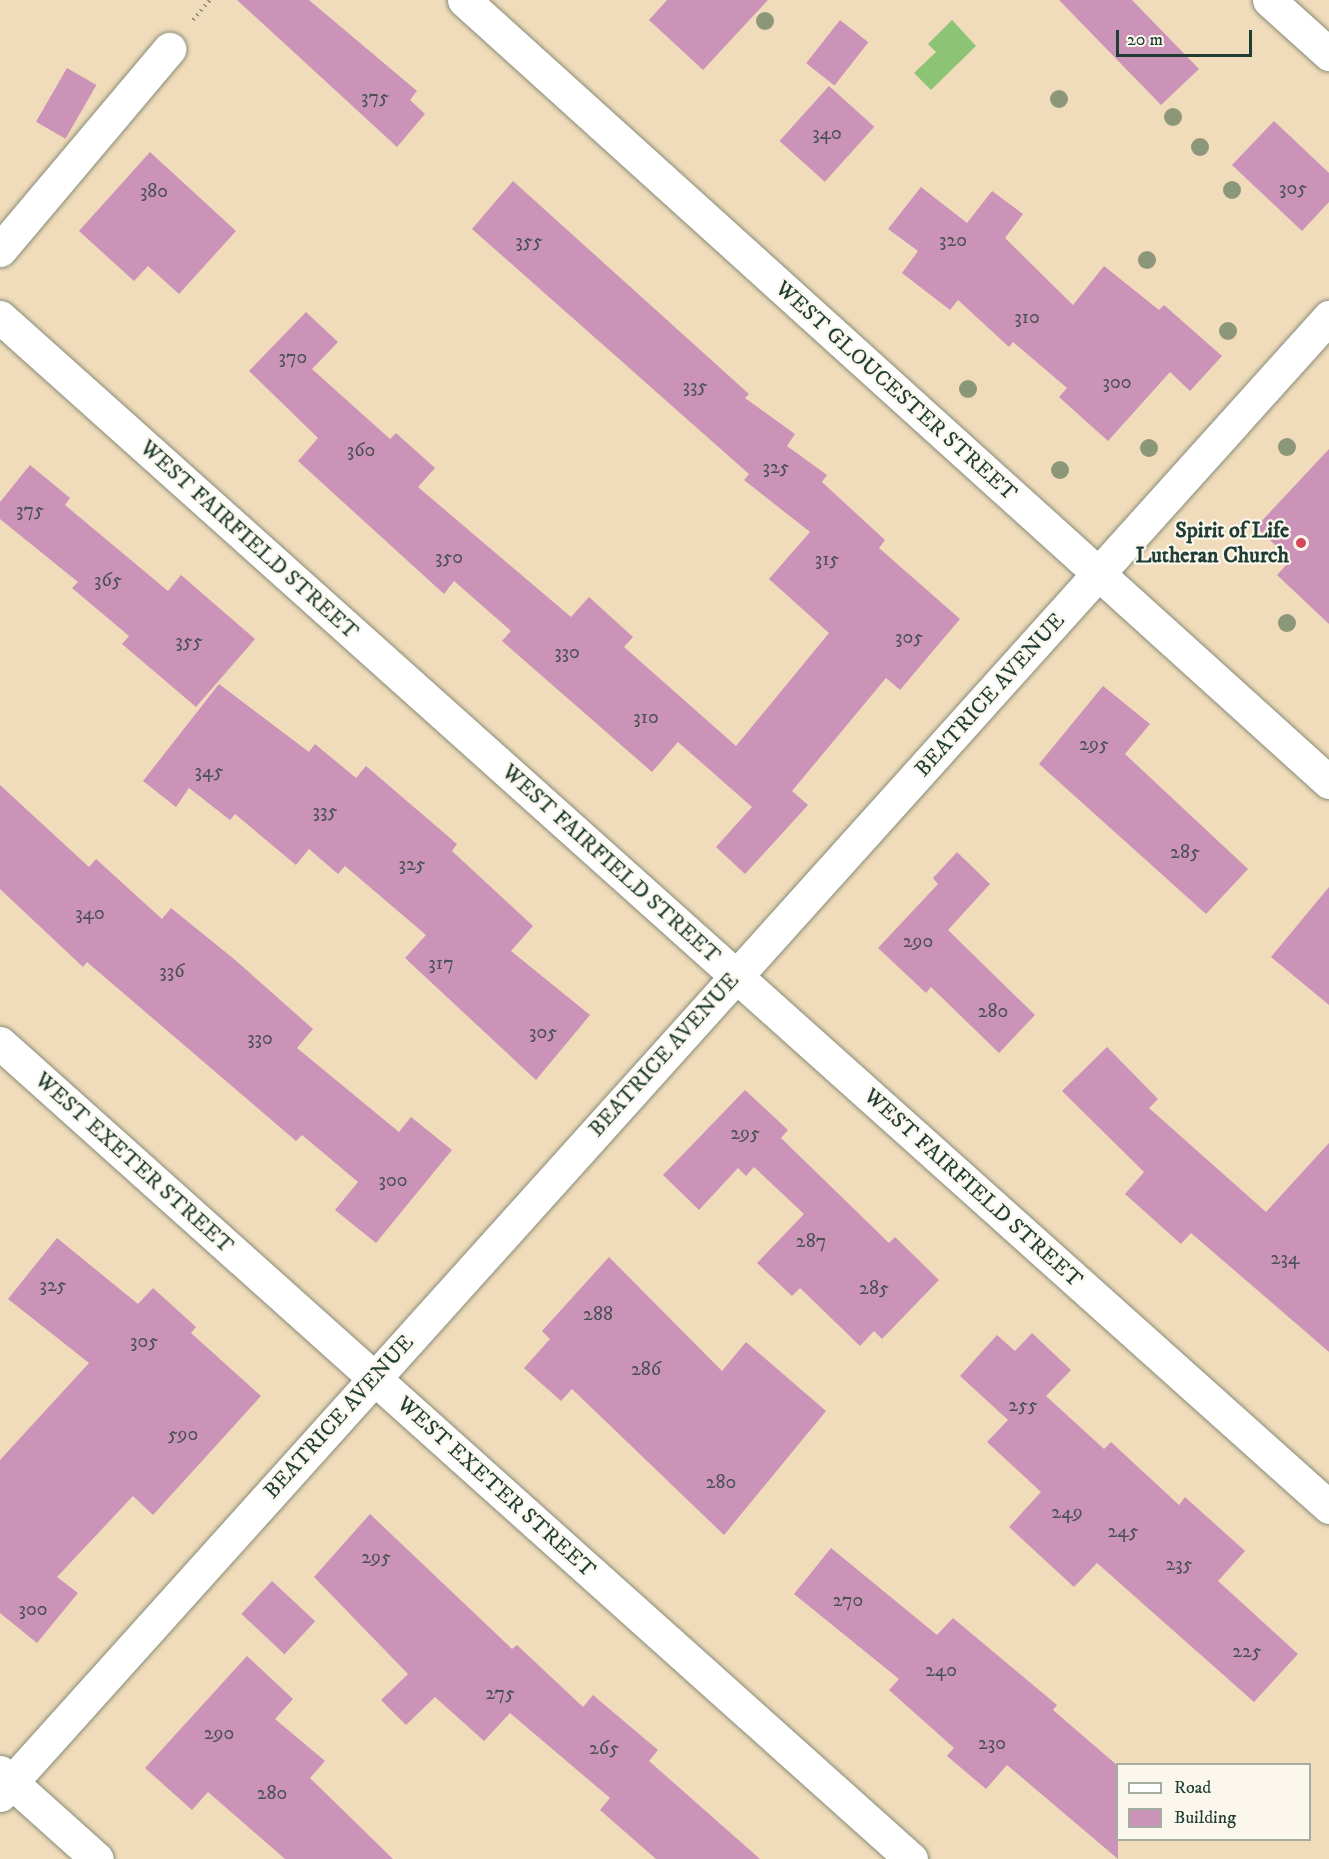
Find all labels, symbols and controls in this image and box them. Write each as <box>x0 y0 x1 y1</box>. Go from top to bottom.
scale bar <box>1119 18 1256 56</box>
text: 20 m <box>1127 29 1163 51</box>
house number: 375 <box>361 85 389 109</box>
house number: 340 <box>812 121 842 145</box>
house number: 305 <box>1279 176 1307 200</box>
house number: 380 <box>140 179 168 203</box>
house number: 320 <box>939 228 967 252</box>
house number: 355 <box>515 229 543 253</box>
street label: WEST GLOUCESTER STREET <box>770 275 1022 507</box>
house number: 310 <box>1014 305 1040 329</box>
house number: 370 <box>279 345 307 369</box>
house number: 300 <box>1103 370 1131 394</box>
house number: 335 <box>683 374 707 398</box>
street label: WEST FAIRFIELD STREET <box>134 435 364 645</box>
house number: 360 <box>347 438 375 462</box>
house number: 325 <box>762 455 790 479</box>
house number: 375 <box>16 498 44 522</box>
place label: Spirit of Life Lutheran Church <box>1135 517 1289 568</box>
marker: Spirit of Life Lutheran Church <box>1294 536 1308 550</box>
house number: 350 <box>435 545 463 569</box>
house number: 315 <box>815 547 839 571</box>
house number: 365 <box>94 568 122 592</box>
street label: BEATRICE AVENUE <box>909 608 1071 782</box>
house number: 305 <box>895 625 923 649</box>
house number: 355 <box>175 629 203 653</box>
house number: 330 <box>554 640 580 664</box>
house number: 310 <box>633 705 659 729</box>
house number: 295 <box>1079 732 1109 756</box>
house number: 345 <box>195 759 223 783</box>
street label: WEST FAIRFIELD STREET <box>496 759 726 969</box>
house number: 335 <box>313 799 337 823</box>
house number: 285 <box>1170 840 1200 864</box>
house number: 325 <box>398 852 426 876</box>
house number: 340 <box>75 901 105 925</box>
house number: 290 <box>903 929 933 953</box>
house number: 317 <box>428 951 454 975</box>
house number: 336 <box>159 959 185 983</box>
street label: BEATRICE AVENUE <box>583 968 745 1142</box>
house number: 280 <box>978 999 1008 1023</box>
house number: 305 <box>529 1020 557 1044</box>
house number: 330 <box>247 1026 273 1050</box>
street label: WEST EXETER STREET <box>29 1067 239 1259</box>
street label: WEST FAIRFIELD STREET <box>858 1083 1088 1293</box>
house number: 295 <box>730 1121 760 1145</box>
house number: 300 <box>379 1168 407 1192</box>
house number: 287 <box>796 1229 826 1253</box>
house number: 234 <box>1271 1246 1299 1270</box>
house number: 325 <box>39 1273 67 1297</box>
house number: 285 <box>859 1276 889 1300</box>
house number: 288 <box>583 1302 613 1326</box>
house number: 305 <box>130 1329 158 1353</box>
street label: BEATRICE AVENUE <box>258 1330 420 1504</box>
house number: 286 <box>631 1357 661 1381</box>
street label: WEST EXETER STREET <box>391 1391 601 1583</box>
house number: 255 <box>1008 1393 1038 1417</box>
house number: 590 <box>168 1422 198 1446</box>
house number: 280 <box>706 1470 736 1494</box>
house number: 249 <box>1051 1500 1083 1524</box>
house number: 245 <box>1107 1519 1139 1543</box>
house number: 295 <box>361 1545 391 1569</box>
house number: 235 <box>1165 1552 1193 1576</box>
house number: 270 <box>833 1588 863 1612</box>
house number: 300 <box>19 1597 47 1621</box>
house number: 225 <box>1232 1639 1262 1663</box>
house number: 240 <box>925 1658 957 1682</box>
house number: 275 <box>485 1681 515 1705</box>
house number: 290 <box>204 1721 234 1745</box>
house number: 230 <box>978 1731 1006 1755</box>
house number: 265 <box>589 1736 619 1760</box>
legend <box>1116 1763 1311 1841</box>
text: Road <box>1174 1777 1211 1799</box>
house number: 280 <box>257 1781 287 1805</box>
text: Building <box>1174 1807 1236 1829</box>

